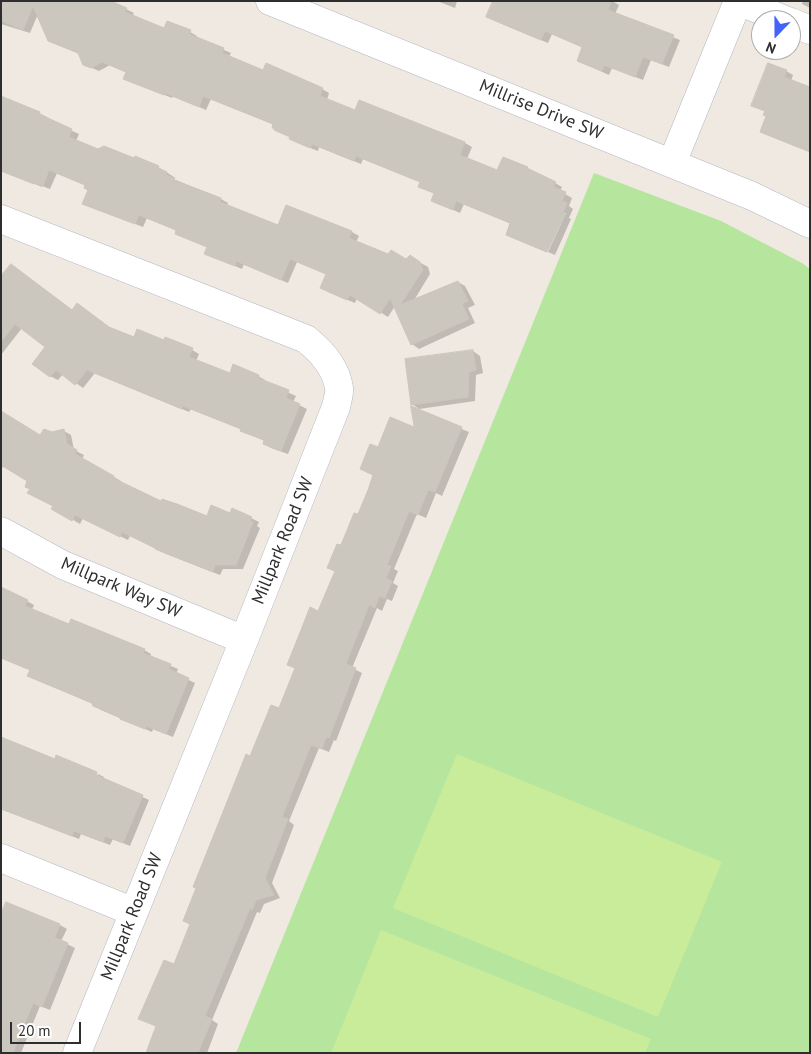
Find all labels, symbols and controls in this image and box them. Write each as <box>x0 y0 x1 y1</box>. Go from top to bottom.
north arrow <box>751 10 801 60</box>
text: N <box>763 38 778 58</box>
street label: Millrise Drive SW <box>476 75 606 145</box>
street label: Millpark Road SW <box>248 474 318 608</box>
street label: Millpark Way SW <box>58 553 184 623</box>
street label: Millpark Road SW <box>97 850 167 984</box>
scale bar <box>12 1012 84 1044</box>
text: 20 m <box>18 1021 51 1040</box>

